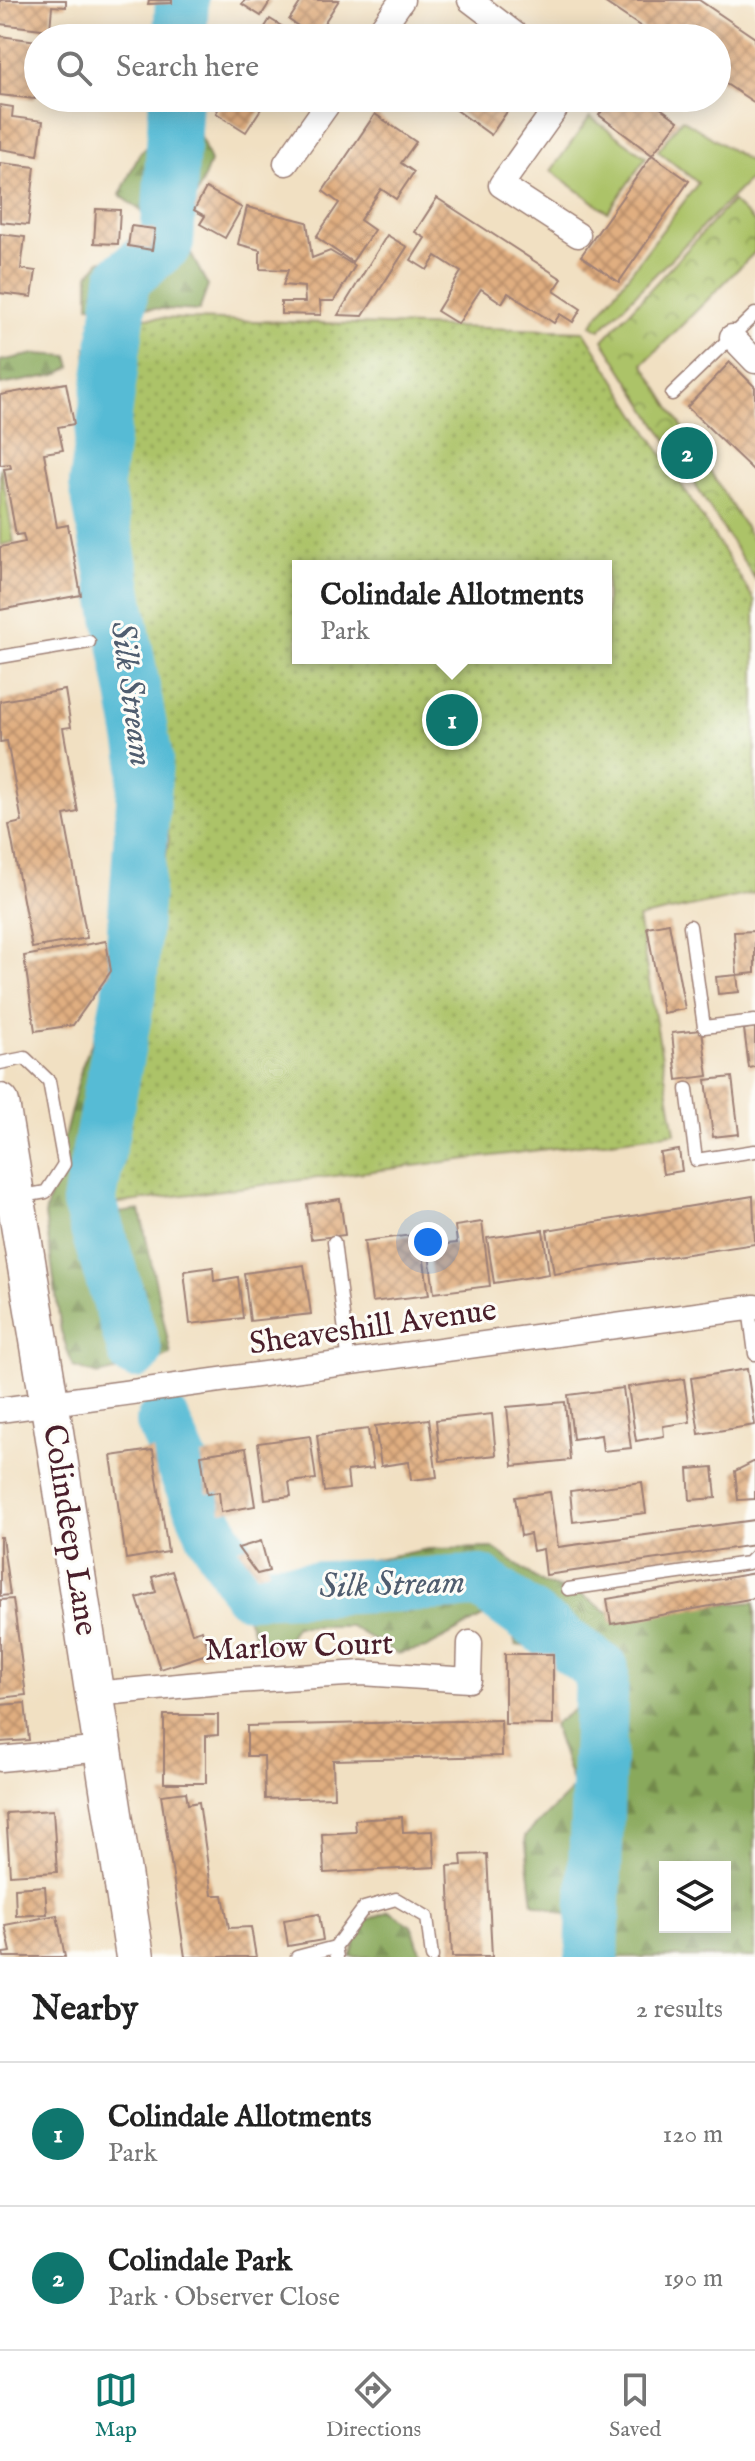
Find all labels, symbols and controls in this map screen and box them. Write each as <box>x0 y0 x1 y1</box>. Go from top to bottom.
search box <box>24 24 731 112</box>
icon: search <box>52 46 96 90</box>
text: Search here <box>116 49 259 87</box>
pin: 2 <box>661 423 713 483</box>
popup <box>292 560 612 664</box>
text: Colindale Allotments <box>320 577 584 615</box>
text: Park <box>320 615 370 648</box>
water label: Silk Stream <box>100 619 162 769</box>
pin: 1 <box>426 690 478 750</box>
your location <box>408 1222 448 1262</box>
street label: Sheaveshill Avenue <box>247 1290 499 1366</box>
street label: Colindeep Lane <box>32 1421 106 1639</box>
water label: Silk Stream <box>318 1561 466 1609</box>
street label: Marlow Court <box>204 1624 394 1672</box>
map controls <box>659 1861 731 1933</box>
button: layers <box>659 1861 731 1933</box>
text: Nearby <box>32 1988 138 2031</box>
text: 2 results <box>636 1993 723 2026</box>
text: Colindale Allotments <box>108 2099 372 2137</box>
text: 1 <box>53 2118 63 2151</box>
text: 120 m <box>663 2118 723 2151</box>
text: Park <box>108 2137 157 2170</box>
text: Colindale Park <box>108 2243 292 2281</box>
text: 2 <box>52 2262 64 2295</box>
text: 190 m <box>663 2262 723 2295</box>
text: Park · Observer Close <box>108 2281 340 2314</box>
tab: Map <box>94 2368 138 2444</box>
tab: Directions <box>326 2368 421 2444</box>
tab: Saved <box>609 2368 661 2444</box>

